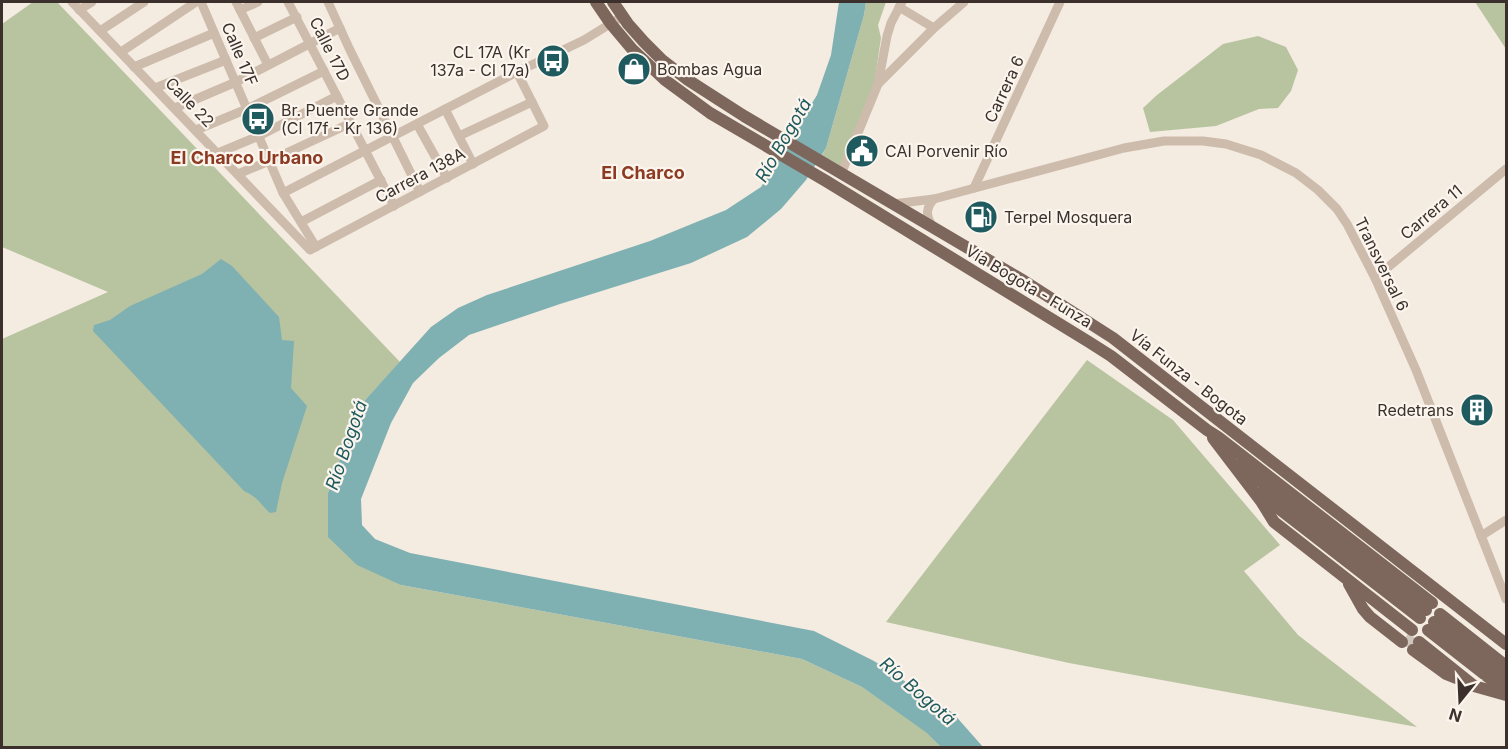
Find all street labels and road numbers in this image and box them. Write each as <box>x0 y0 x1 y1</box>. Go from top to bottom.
street label: Calle 17D <box>305 14 355 84</box>
street label: Calle 17F <box>218 19 262 89</box>
street label: Carrera 6 <box>980 52 1028 126</box>
street label: Calle 22 <box>161 73 219 131</box>
street label: Carrera 138A <box>372 143 468 207</box>
street label: Carrera 11 <box>1396 180 1466 244</box>
street label: Transversal 6 <box>1351 214 1413 314</box>
street label: Vía Bogota - Funza <box>962 240 1096 332</box>
street label: Vía Funza - Bogota <box>1126 325 1252 429</box>

